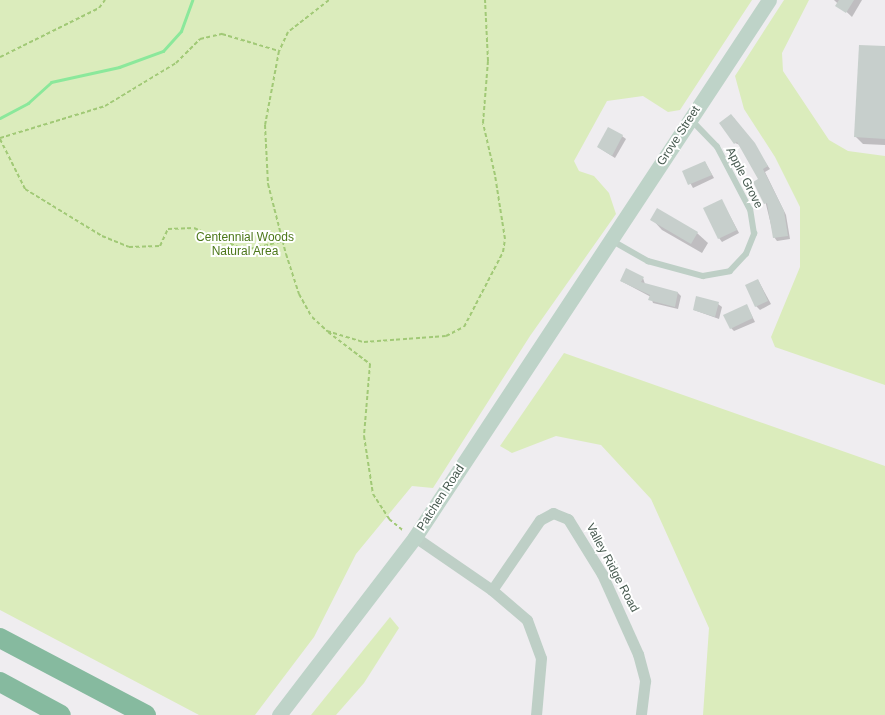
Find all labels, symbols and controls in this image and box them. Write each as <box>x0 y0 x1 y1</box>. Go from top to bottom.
street label: Grove Street <box>654 104 704 168</box>
street label: Apple Grove <box>722 145 766 211</box>
park label: Centennial Woods Natural Area <box>196 231 294 259</box>
street label: Patchen Road <box>414 462 468 534</box>
street label: Valley Ridge Road <box>583 521 641 615</box>

